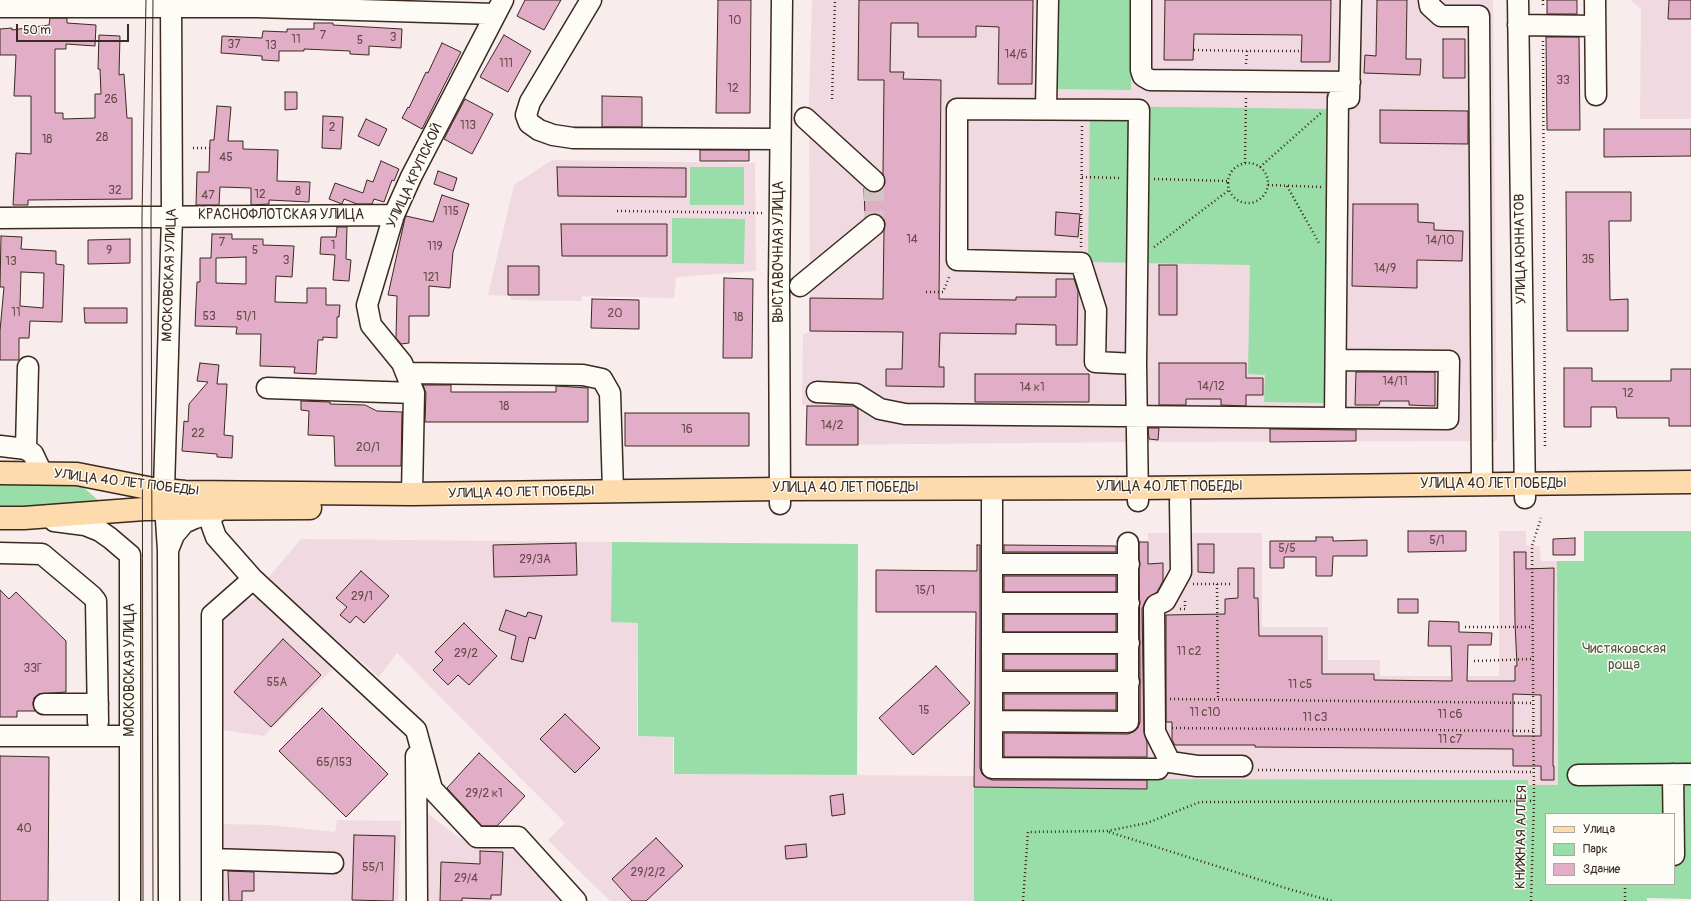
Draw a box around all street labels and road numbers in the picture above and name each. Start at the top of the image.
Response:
street label: УЛИЦА КРУПСКОЙ [383,121,447,231]
street label: ВЫСТАВОЧНАЯ УЛИЦА [771,181,787,323]
street label: УЛИЦА ЮННАТОВ [1512,194,1530,304]
street label: КРАСНОФЛОТСКАЯ УЛИЦА [198,207,364,223]
street label: МОСКОВСКАЯ УЛИЦА [159,208,181,342]
street label: УЛИЦА 40 ЛЕТ ПОБЕДЫ [53,466,199,500]
street label: УЛИЦА 40 ЛЕТ ПОБЕДЫ [1420,476,1566,492]
street label: УЛИЦА 40 ЛЕТ ПОБЕДЫ [1096,479,1242,495]
street label: УЛИЦА 40 ЛЕТ ПОБЕДЫ [772,480,918,496]
street label: УЛИЦА 40 ЛЕТ ПОБЕДЫ [448,483,594,503]
street label: МОСКОВСКАЯ УЛИЦА [122,603,138,737]
street label: КНИЖНАЯ АЛЛЕЯ [1513,785,1531,889]

